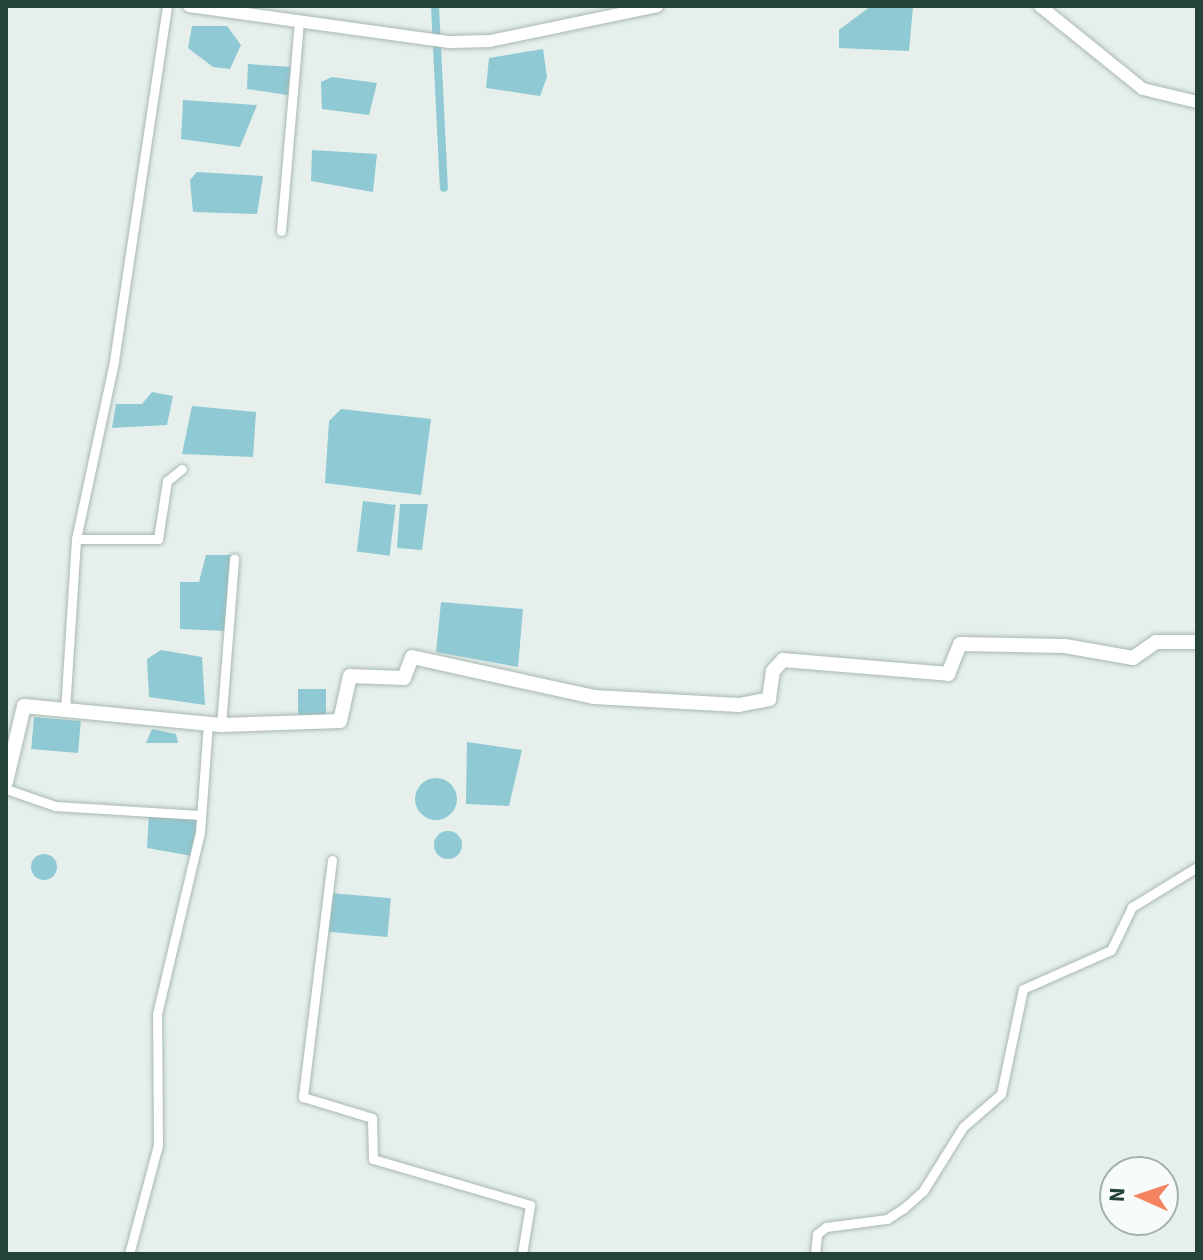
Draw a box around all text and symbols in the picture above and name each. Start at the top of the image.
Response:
north arrow [1099,1156,1179,1236]
text: N [1101,1187,1133,1203]

